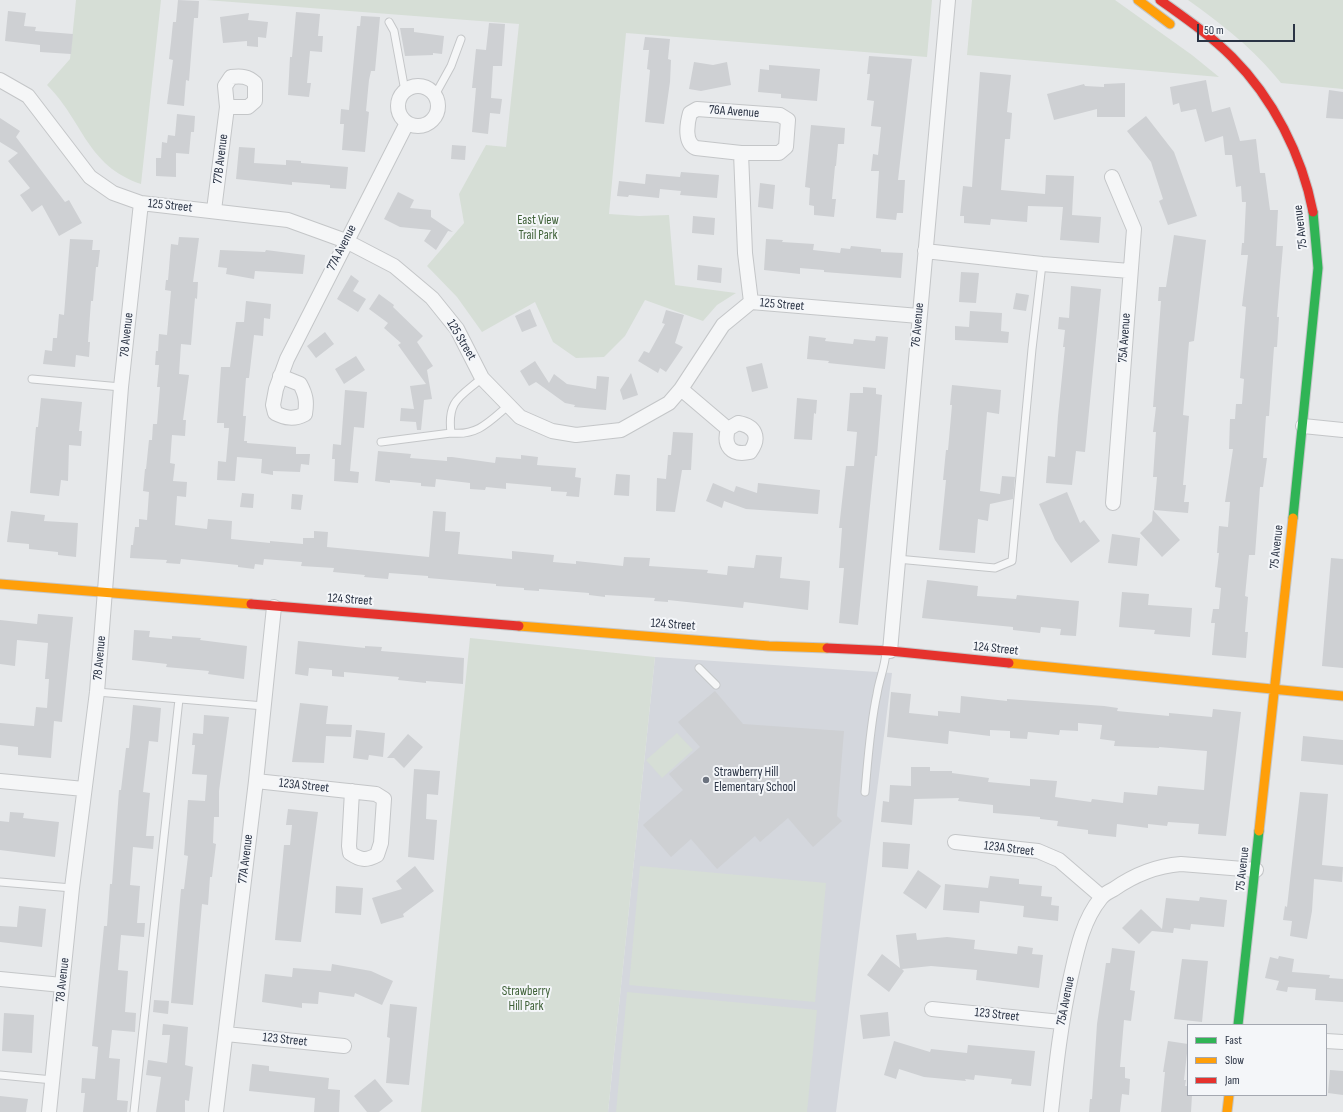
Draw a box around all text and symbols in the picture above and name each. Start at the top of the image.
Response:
scale bar [1199,16,1297,42]
text: 50 m [1204,23,1224,38]
street label: 76A Avenue [708,102,760,122]
street label: 77B Avenue [210,133,232,185]
street label: 125 Street [147,196,193,216]
street label: 75 Avenue [1291,204,1311,250]
park label: East View Trail Park [517,213,559,244]
street label: 77A Avenue [324,222,360,274]
street label: 125 Street [759,295,805,315]
street label: 76 Avenue [908,302,928,348]
street label: 78 Avenue [117,312,137,358]
street label: 75A Avenue [1115,313,1135,363]
street label: 125 Street [443,317,479,363]
street label: 75 Avenue [1267,524,1287,570]
street label: 124 Street [327,591,373,609]
street label: 124 Street [650,616,696,634]
street label: 78 Avenue [90,635,110,681]
street label: 124 Street [973,639,1019,659]
place label: Strawberry Hill Elementary School [714,765,796,796]
marker: Strawberry Hill Elementary School [701,775,711,785]
street label: 123A Street [278,776,330,796]
street label: 77A Avenue [235,833,257,885]
street label: 123A Street [983,838,1035,860]
street label: 75 Avenue [1233,846,1253,892]
street label: 78 Avenue [53,957,73,1003]
street label: 75A Avenue [1054,975,1078,1027]
park label: Strawberry Hill Park [502,984,550,1015]
street label: 123 Street [974,1005,1020,1025]
legend [1187,1024,1327,1096]
street label: 123 Street [262,1030,308,1050]
text: Fast [1225,1033,1242,1048]
text: Slow [1225,1053,1244,1068]
text: Jam [1225,1073,1240,1088]

